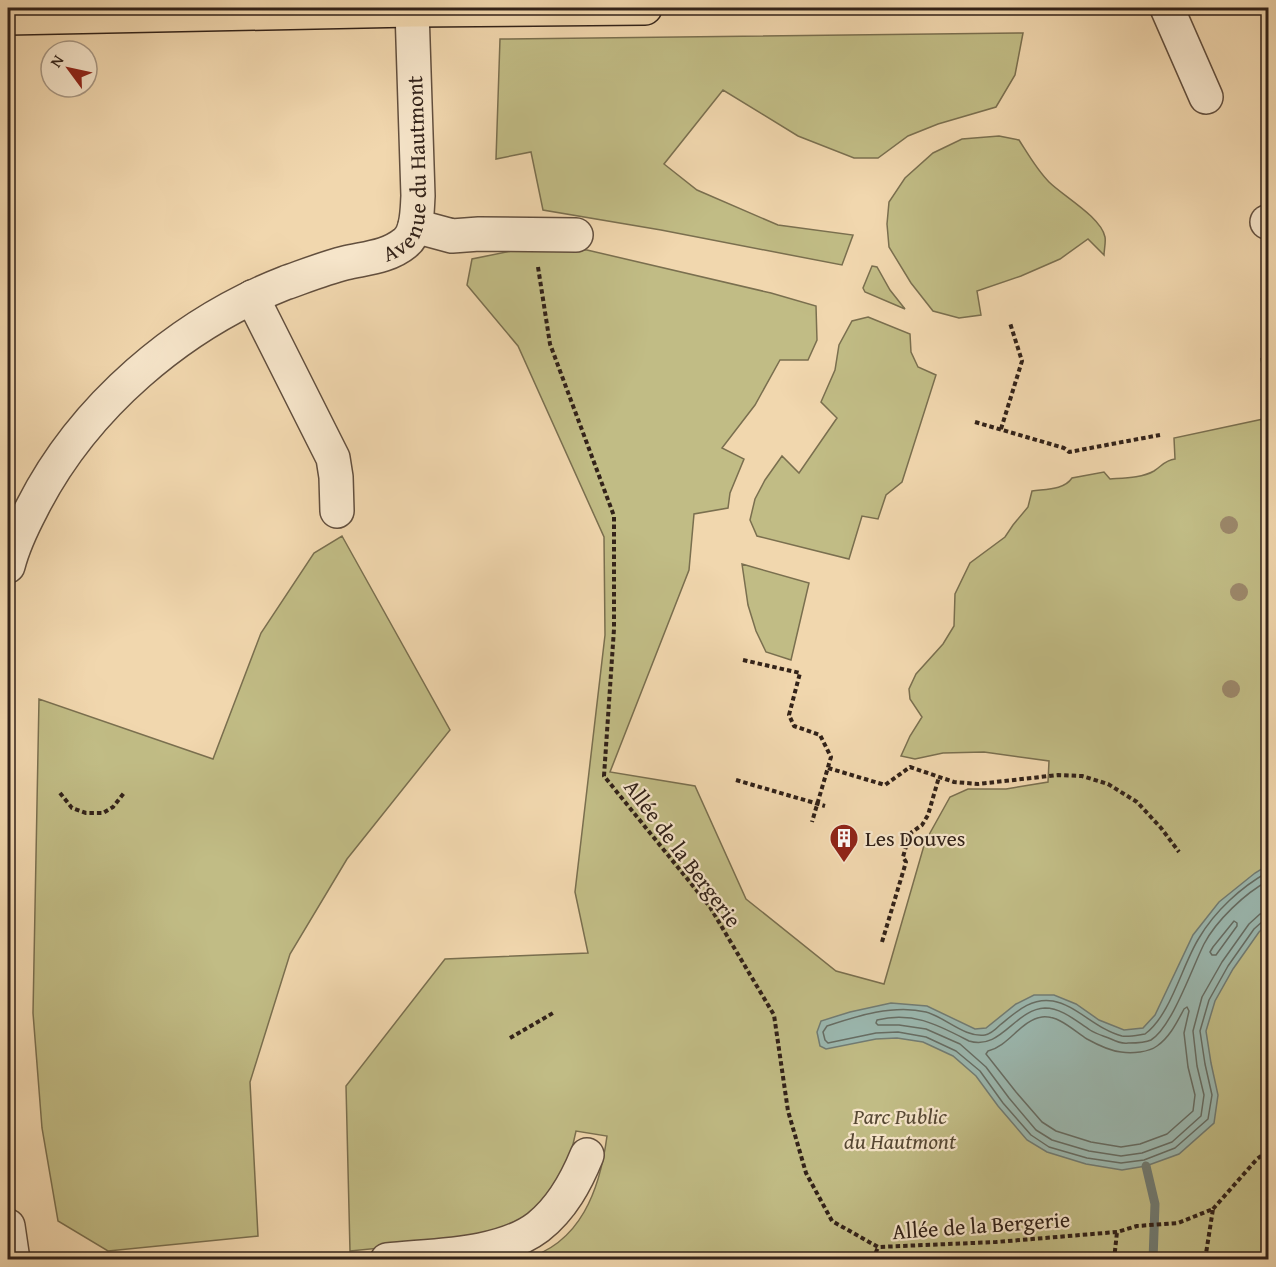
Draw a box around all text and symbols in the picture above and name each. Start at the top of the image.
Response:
north arrow [39,39,99,99]
text: N [43,50,70,72]
street label: Avenue du Hautmont [378,75,434,269]
street label: Allée de la Bergerie [617,772,749,934]
building icon: Les Douves [828,822,860,864]
place label: Les Douves [865,822,966,854]
park label: Parc Public du Hautmont [844,1100,957,1157]
street label: Allée de la Bergerie [891,1203,1071,1247]

